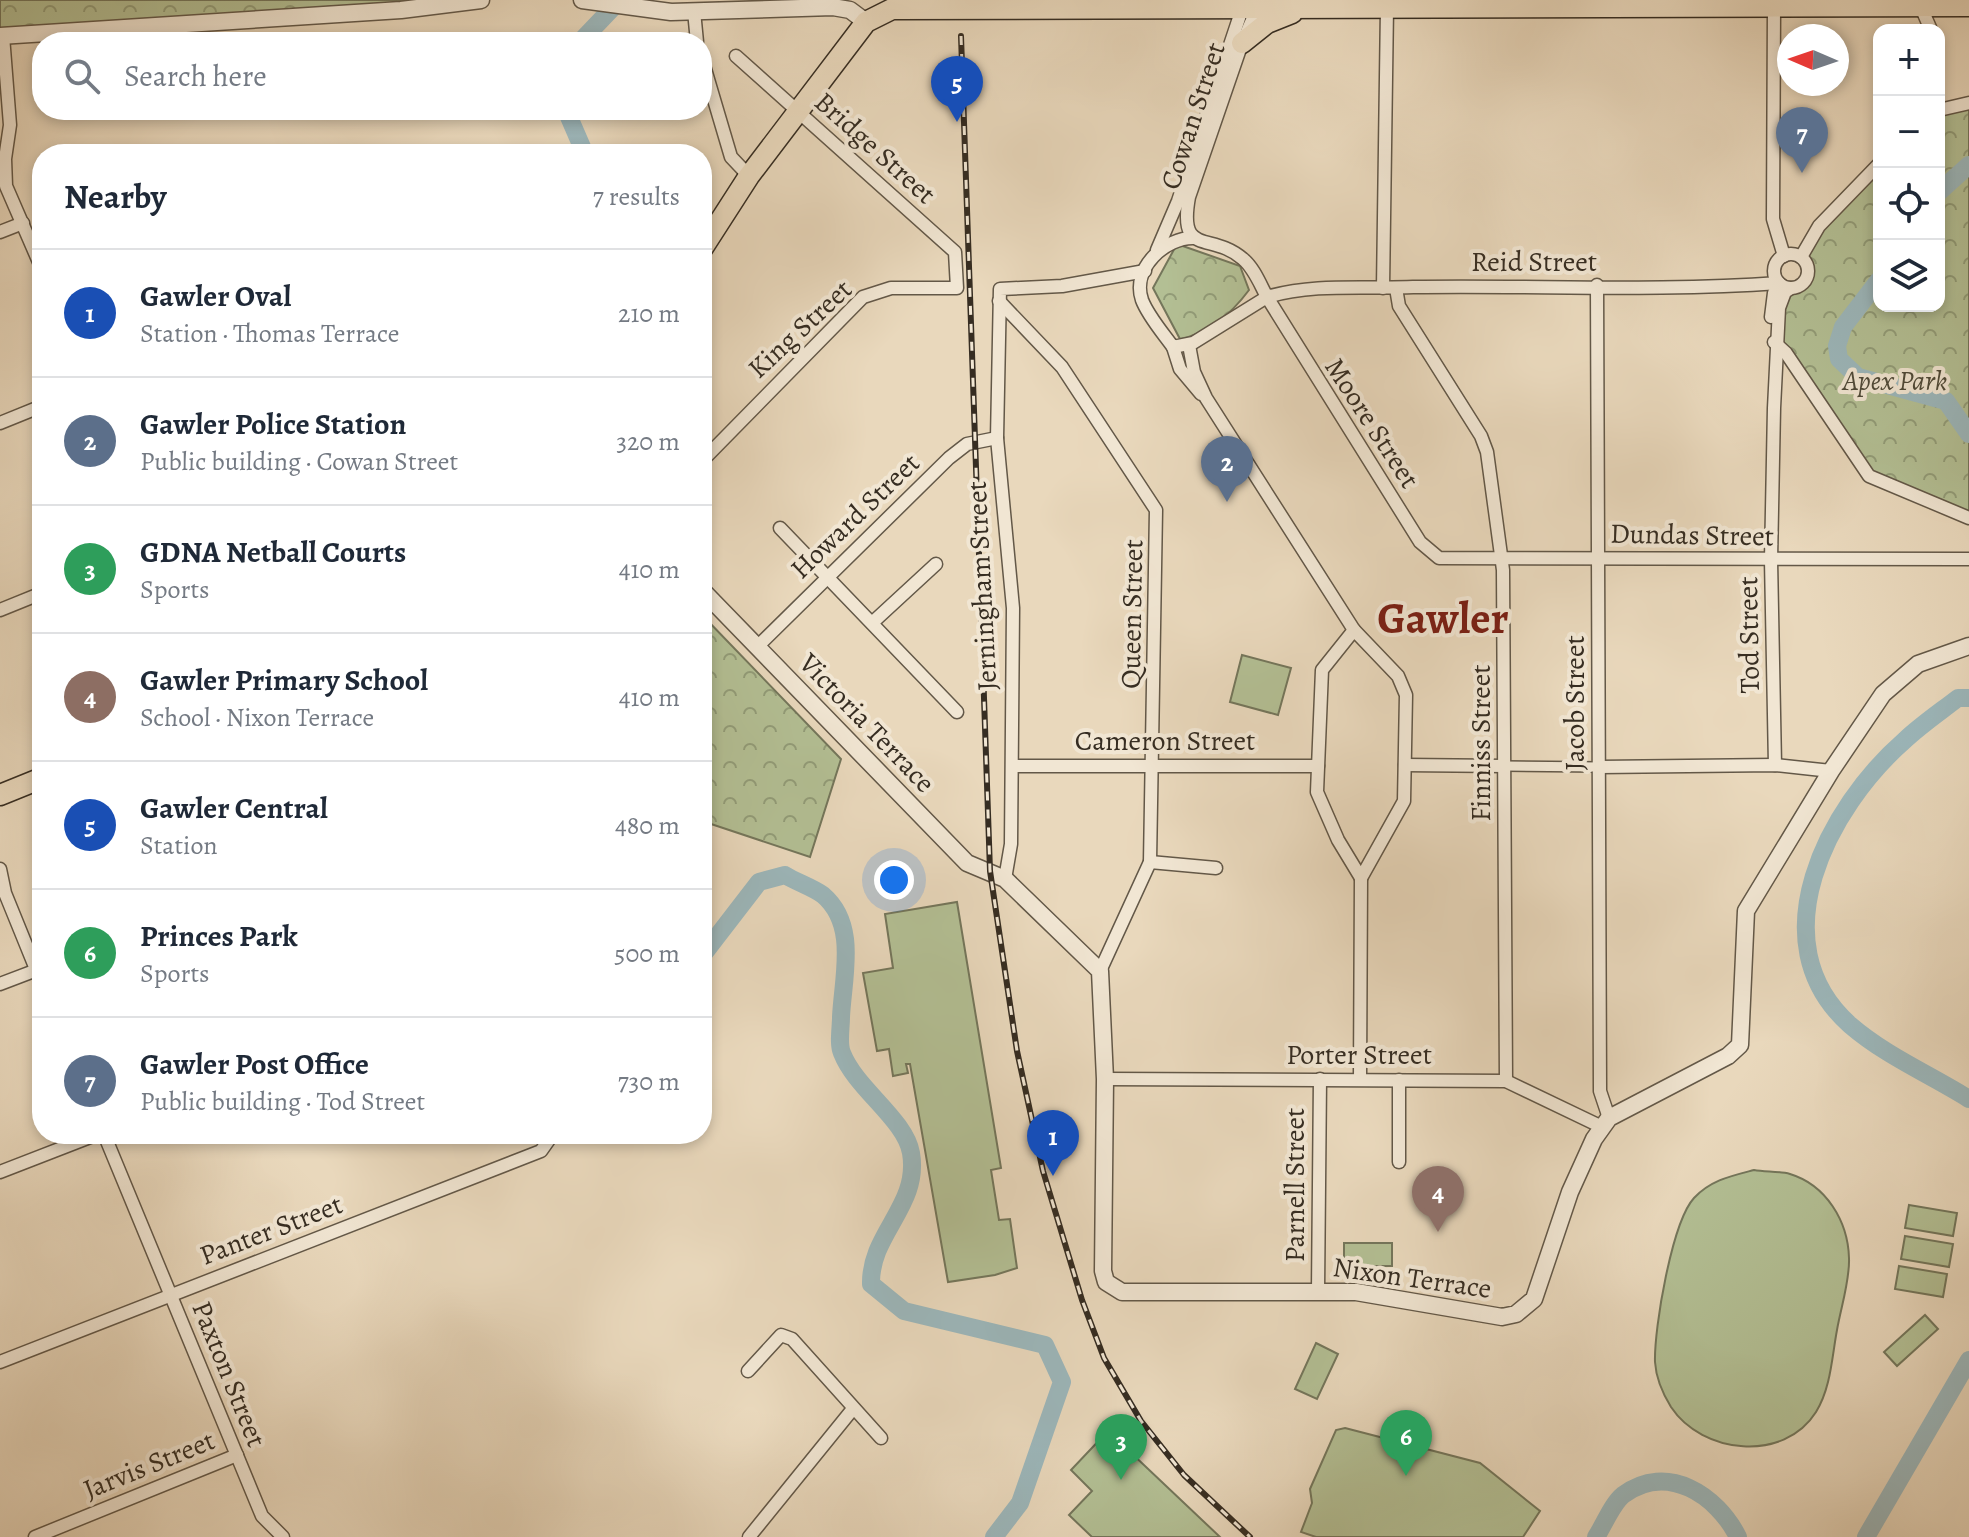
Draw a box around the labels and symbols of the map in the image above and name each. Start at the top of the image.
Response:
north arrow [1777,24,1849,96]
street label: Cowan Street [1151,38,1235,194]
pin: 5 [931,56,983,122]
street label: Bridge Street [806,83,944,213]
pin: 7 [1776,107,1828,173]
street label: Reid Street [1471,243,1597,281]
street label: King Street [740,271,860,387]
street label: Moore Street [1316,350,1428,496]
park label: Apex Park [1841,362,1947,400]
pin: 2 [1201,436,1253,502]
street label: Howard Street [782,445,928,587]
street label: Jerningham Street [958,480,1006,692]
street label: Dundas Street [1610,515,1774,555]
street label: Queen Street [1112,539,1152,689]
street label: Tod Street [1729,576,1769,694]
district label: Gawler [1377,588,1509,648]
street label: Jacob Street [1556,635,1594,771]
street label: Victoria Terrace [790,644,943,801]
street label: Finniss Street [1462,664,1500,822]
street label: Cameron Street [1075,722,1255,760]
your location [874,860,914,900]
street label: Porter Street [1286,1036,1432,1074]
street label: Parnell Street [1276,1108,1314,1262]
pin: 1 [1027,1110,1079,1176]
pin: 4 [1412,1166,1464,1232]
street label: Panter Street [194,1185,348,1275]
street label: Nixon Terrace [1330,1248,1494,1308]
street label: Paxton Street [183,1295,275,1453]
pin: 6 [1380,1410,1432,1476]
pin: 3 [1095,1414,1147,1480]
street label: Jarvis Street [78,1421,220,1509]

